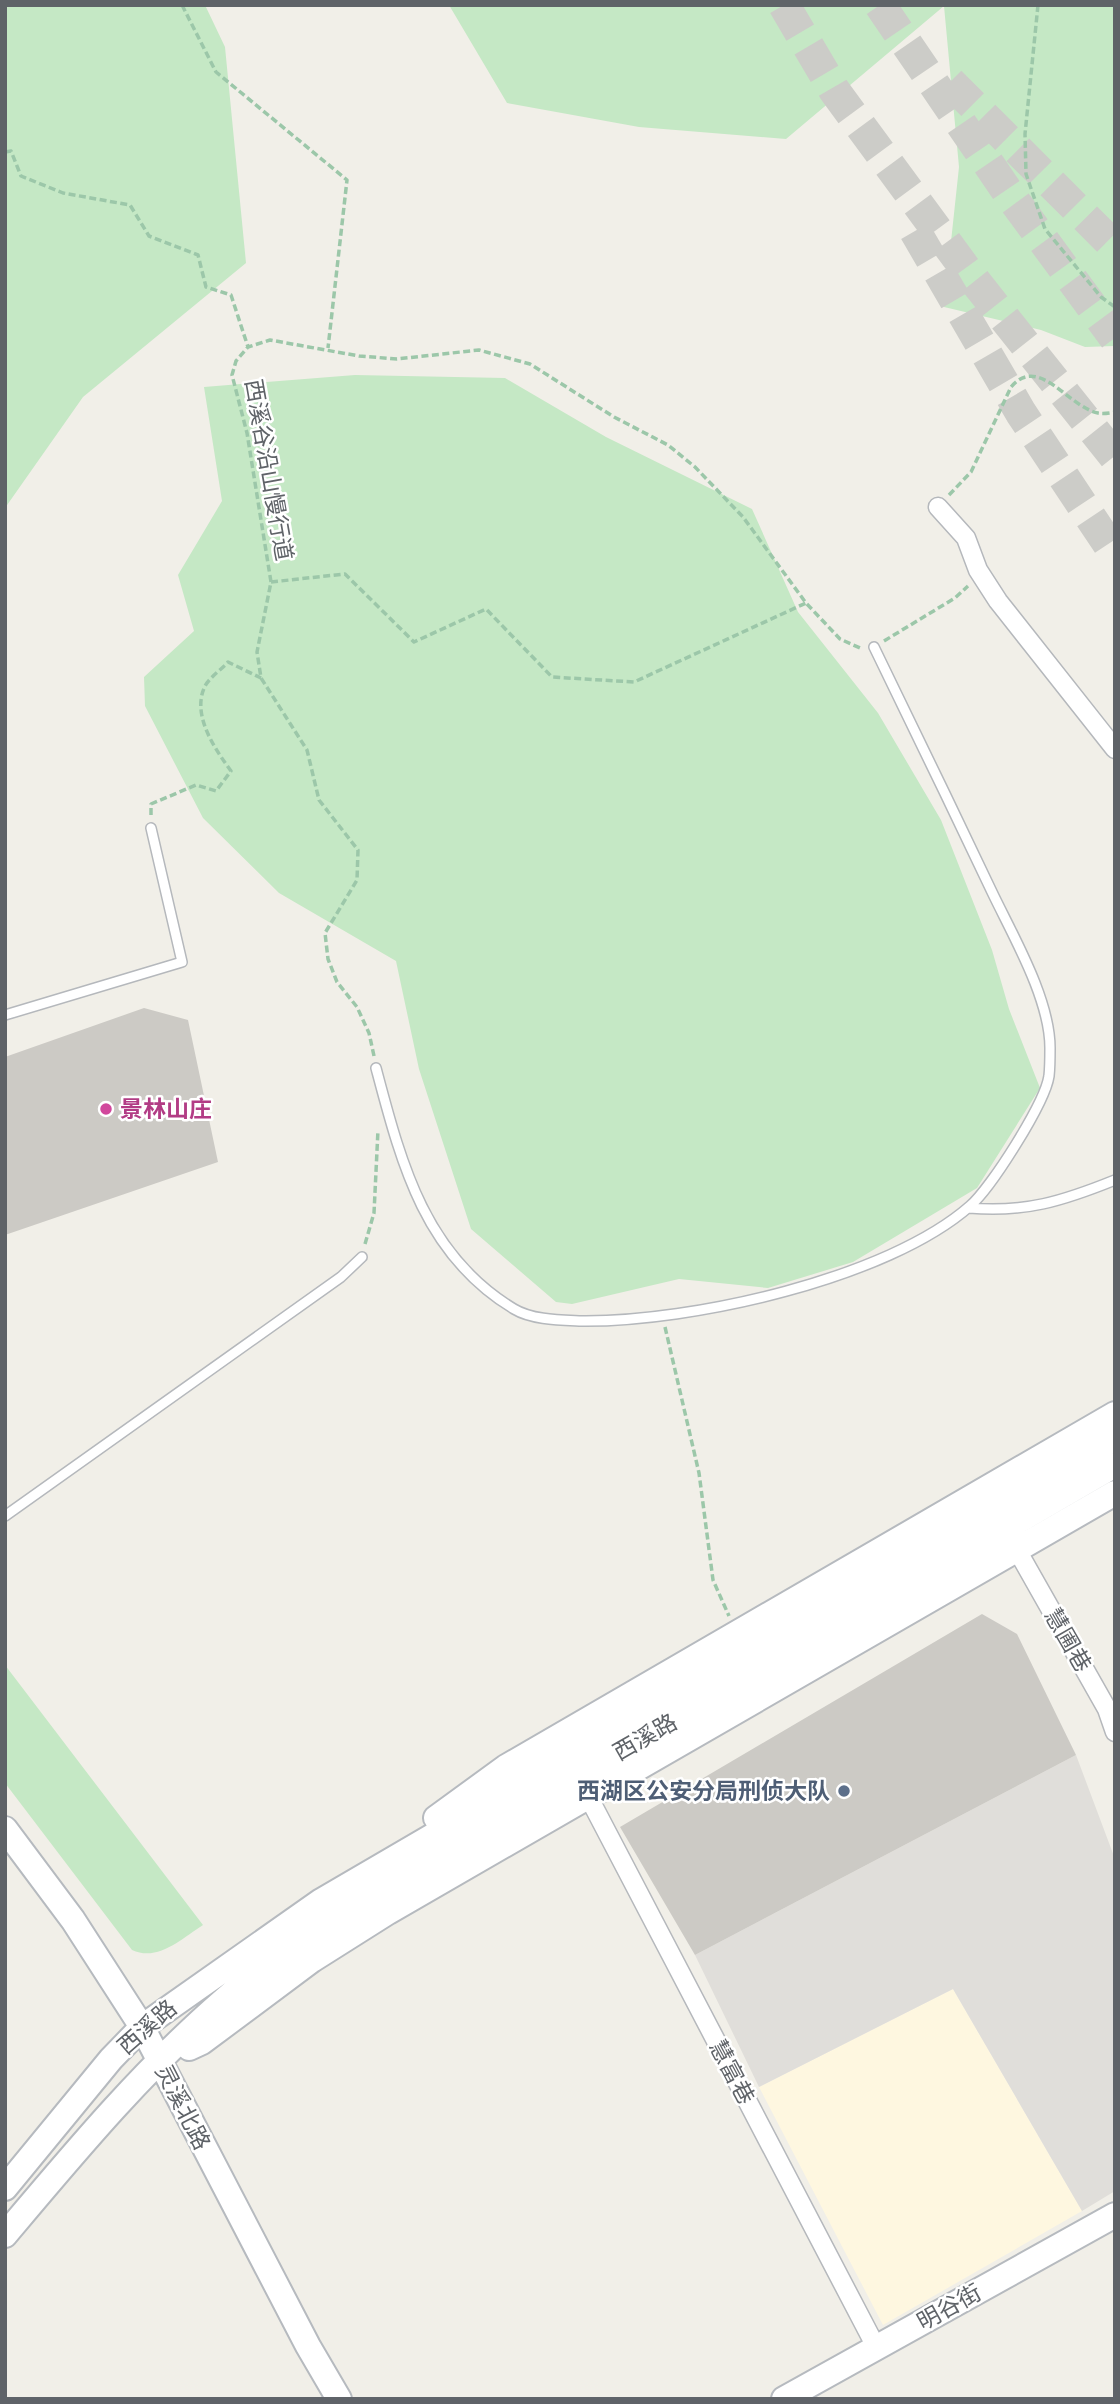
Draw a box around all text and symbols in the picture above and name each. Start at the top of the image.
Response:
street label: 西溪谷沿山慢行道 [238,376,302,563]
place label: 景林山庄 [120,1092,212,1124]
marker: 景林山庄 [98,1101,114,1117]
street label: 慧圃巷 [1038,1602,1100,1677]
street label: 西溪路 [607,1705,682,1767]
place label: 西湖区公安分局刑侦大队 [577,1774,830,1806]
marker: 西湖区公安分局刑侦大队 [836,1783,852,1799]
street label: 西溪路 [110,1992,183,2061]
street label: 慧富巷 [703,2034,763,2110]
street label: 灵溪北路 [149,2058,219,2155]
street label: 明谷街 [911,2275,986,2337]

